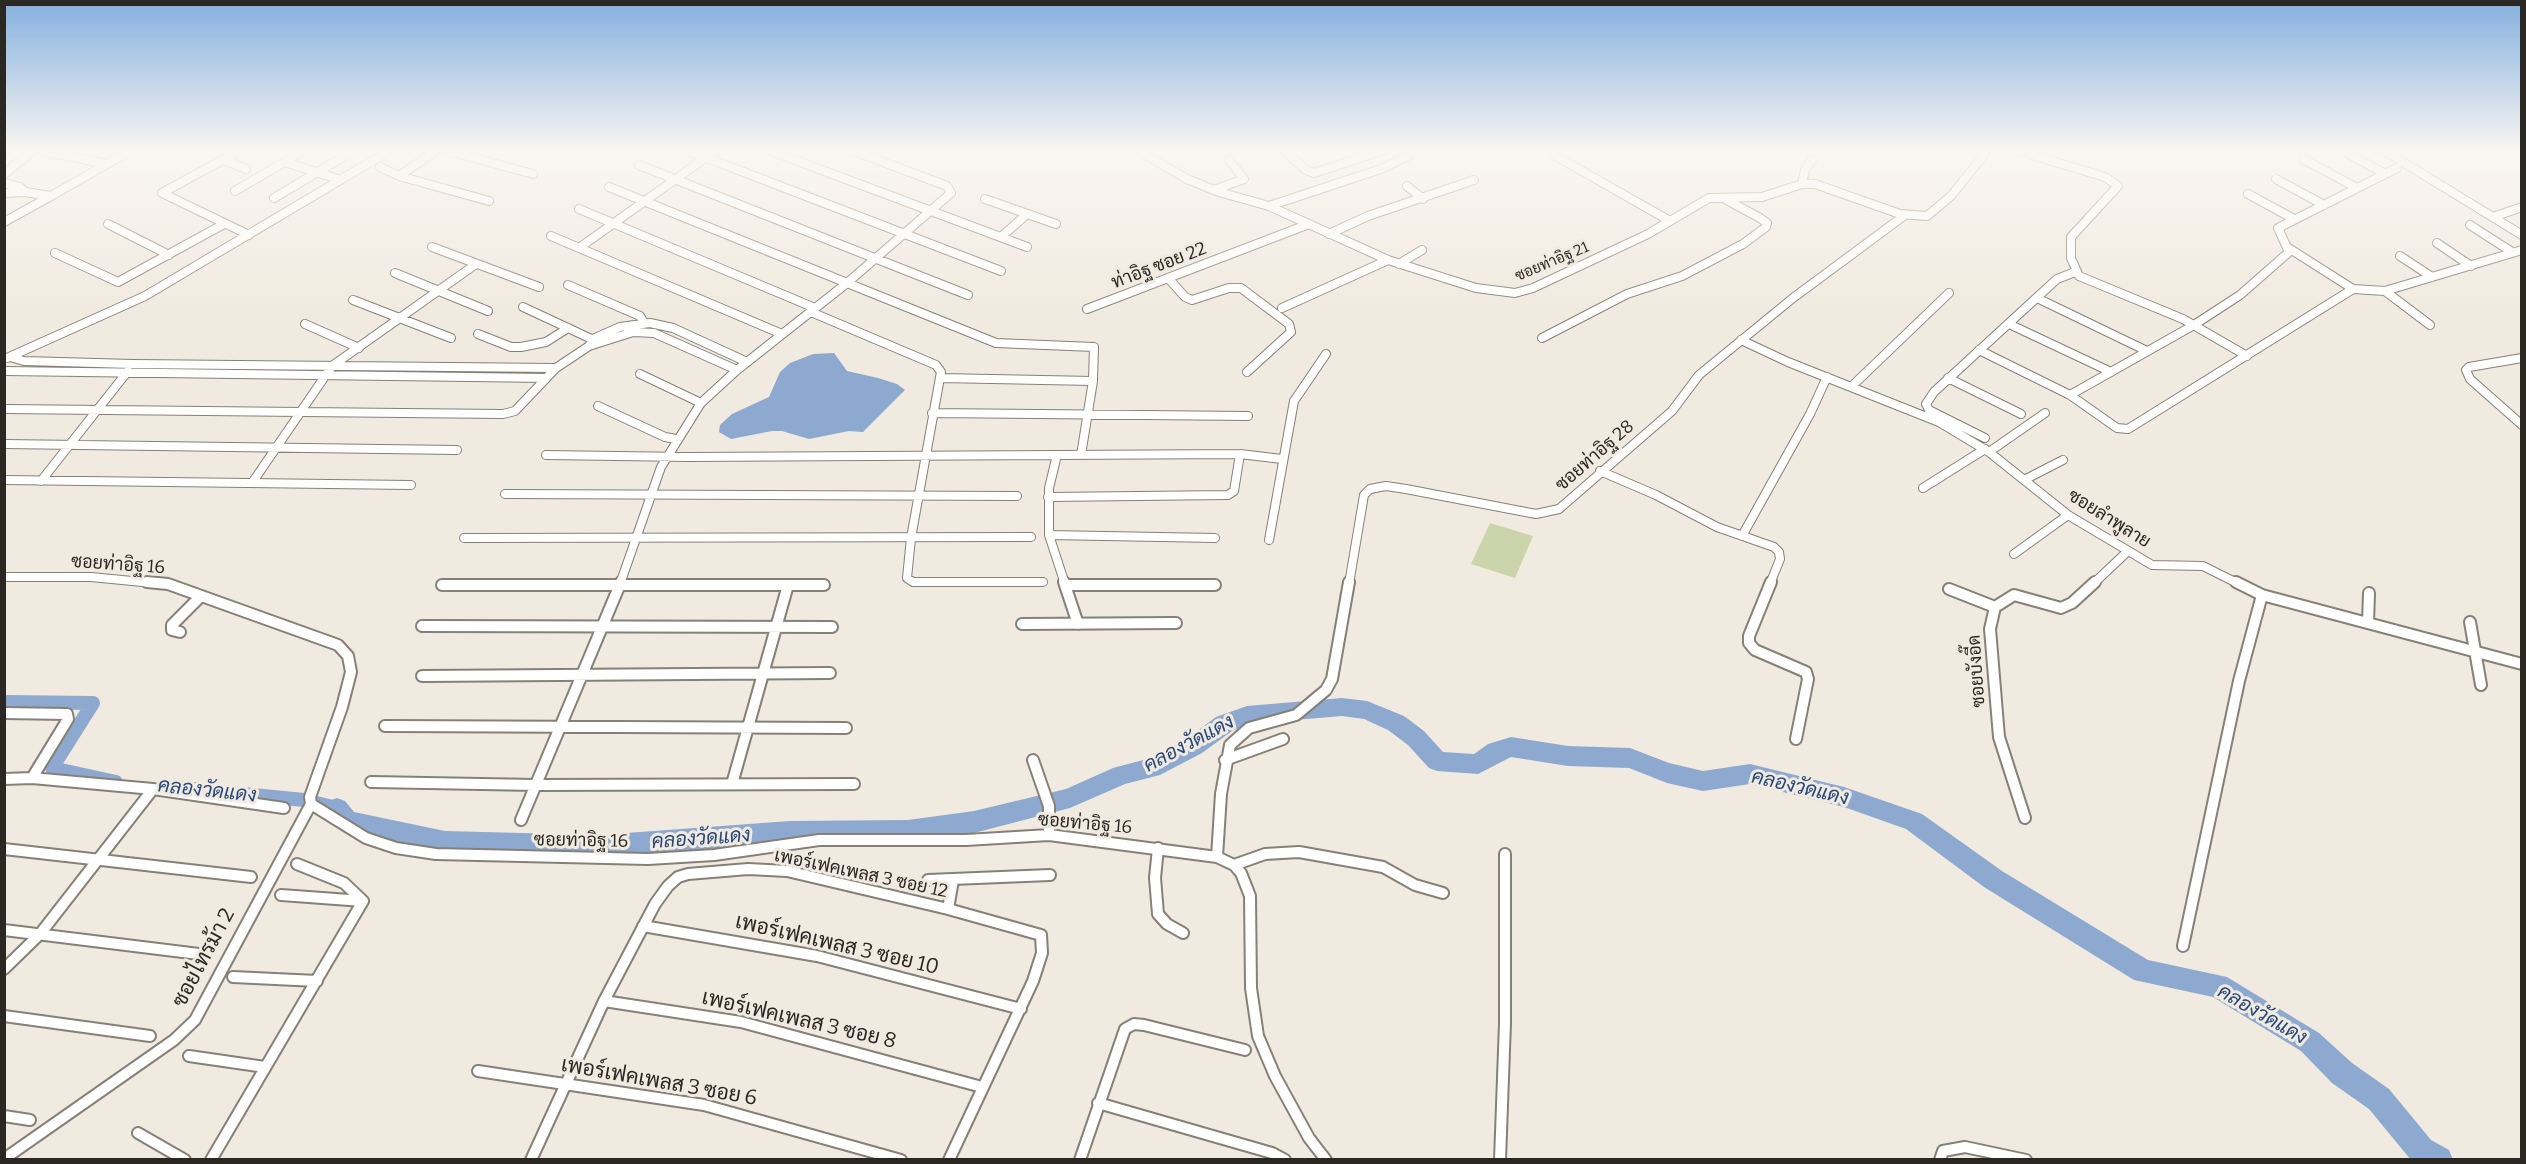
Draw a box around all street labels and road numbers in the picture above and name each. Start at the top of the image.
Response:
street label: ท่าอิฐ ซอย 22 [1109,238,1209,294]
street label: ซอยท่าอิฐ 21 [1513,238,1591,286]
street label: ซอยท่าอิฐ 28 [1551,416,1639,496]
street label: ซอยลำพูลาย [2064,485,2154,553]
street label: ซอยท่าอิฐ 16 [70,551,166,579]
street label: ซอยบังอี๊ด [1964,634,1990,708]
street label: ซอยท่าอิฐ 16 [1037,809,1133,839]
street label: ซอยท่าอิฐ 16 [534,829,628,853]
street label: เพอร์เฟคเพลส 3 ซอย 12 [772,845,950,903]
street label: ซอยไทรม้า 2 [167,904,241,1012]
street label: เพอร์เฟคเพลส 3 ซอย 10 [733,909,941,981]
street label: เพอร์เฟคเพลส 3 ซอย 8 [699,985,899,1055]
street label: เพอร์เฟคเพลส 3 ซอย 6 [559,1052,759,1112]

